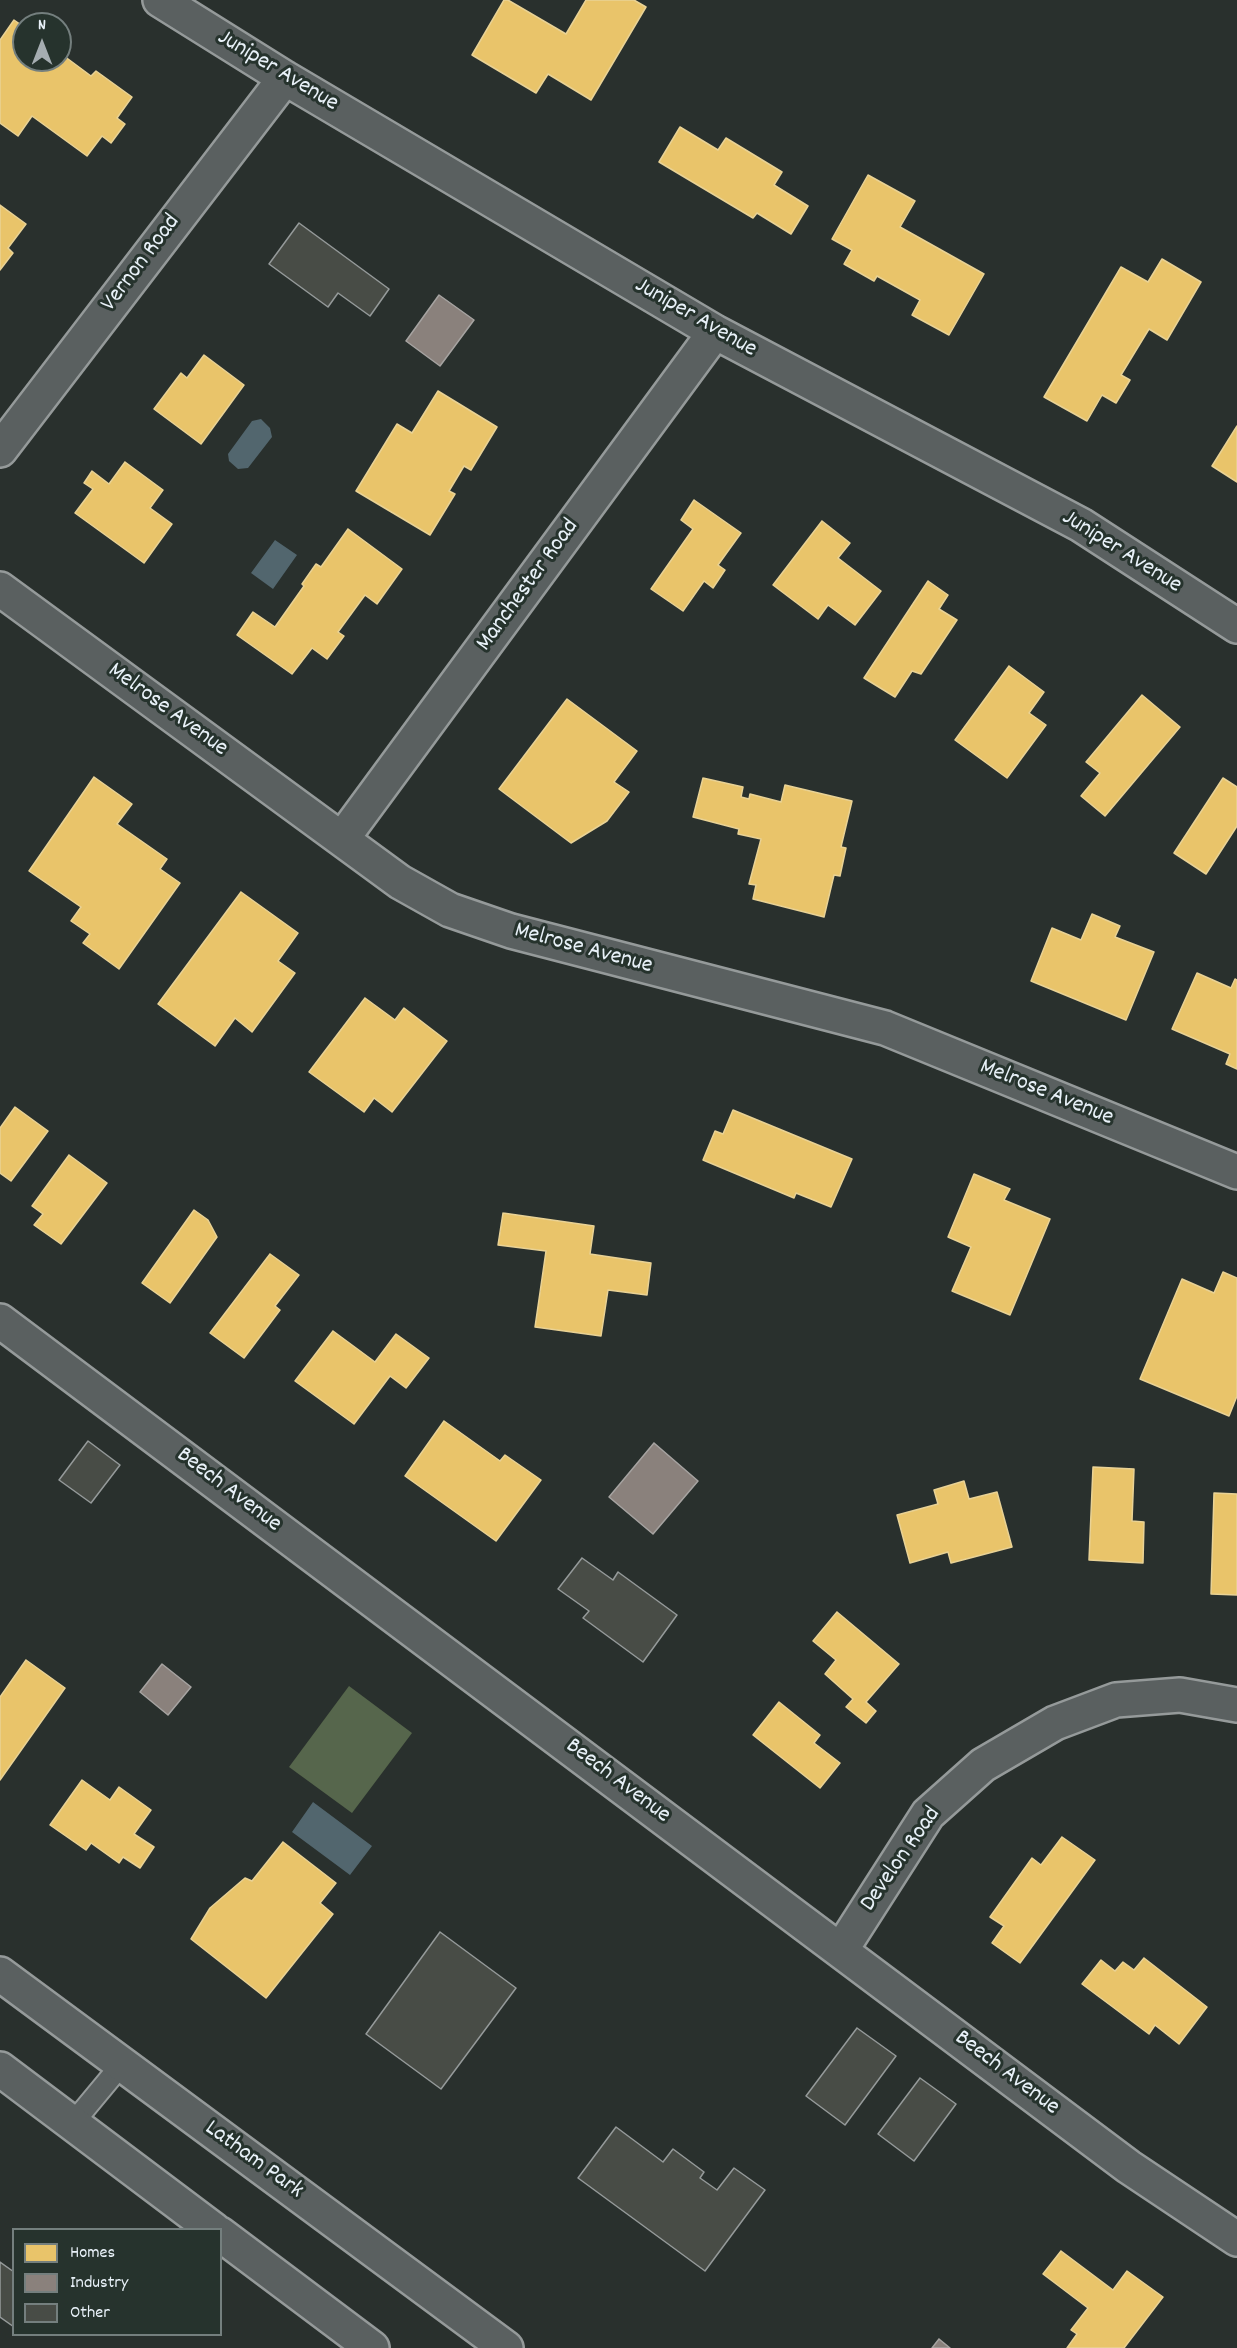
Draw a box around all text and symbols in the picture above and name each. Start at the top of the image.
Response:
north arrow [12,12,72,72]
text: N [38,14,46,37]
street label: Juniper Avenue [211,25,343,119]
street label: Vernon Road [96,210,188,318]
street label: Juniper Avenue [629,272,761,366]
street label: Juniper Avenue [1056,505,1186,601]
street label: Manchester Road [471,514,587,658]
street label: Melrose Avenue [101,658,233,764]
street label: Melrose Avenue [511,918,655,982]
street label: Melrose Avenue [975,1054,1117,1134]
street label: Beech Avenue [170,1442,286,1540]
street label: Beech Avenue [559,1733,675,1831]
street label: Develon Road [855,1802,949,1918]
street label: Beech Avenue [948,2025,1064,2123]
street label: Latham Park [198,2116,308,2206]
legend [12,2228,222,2336]
text: Homes [70,2241,115,2266]
text: Industry [70,2271,128,2296]
text: Other [70,2301,110,2326]

